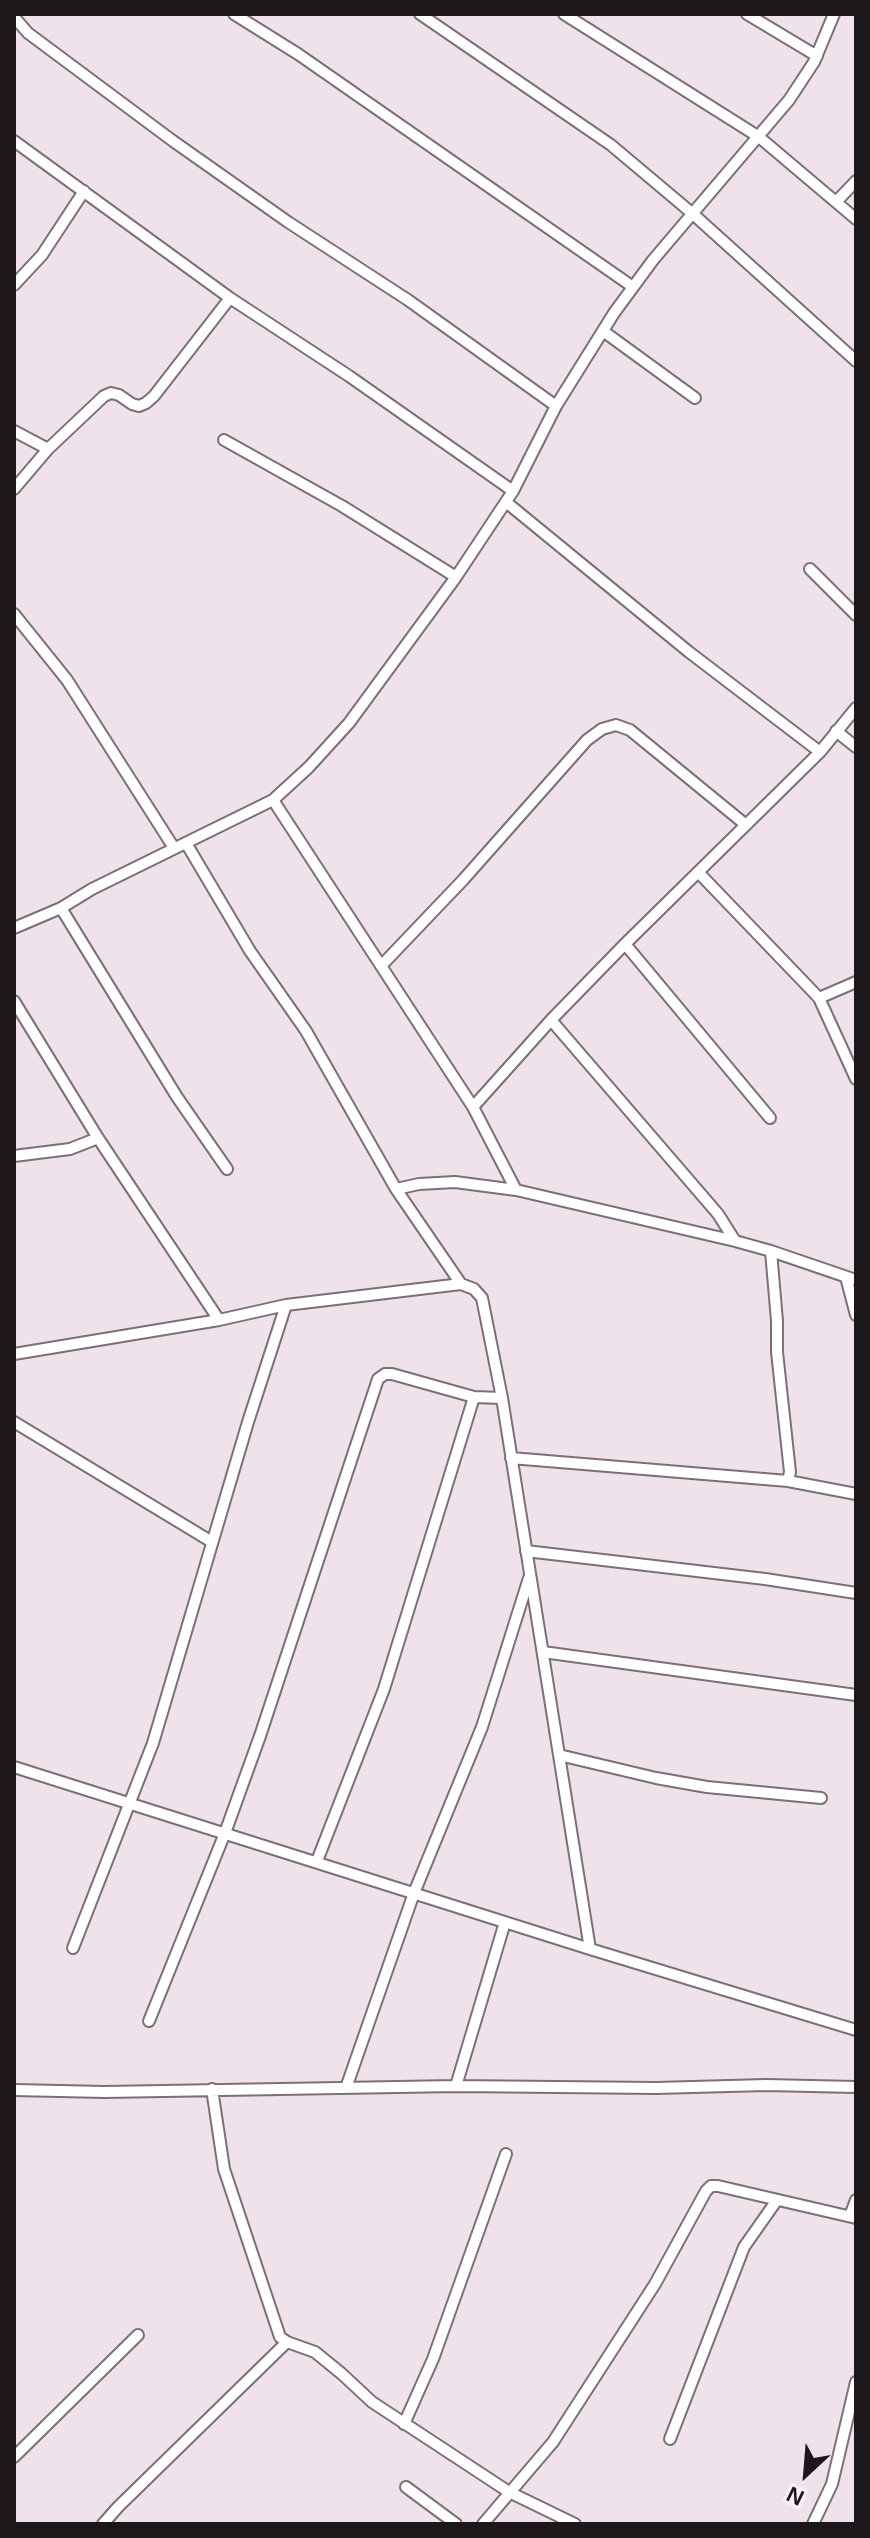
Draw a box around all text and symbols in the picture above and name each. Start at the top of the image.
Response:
north arrow [766,2434,846,2514]
text: N [783,2481,808,2511]

